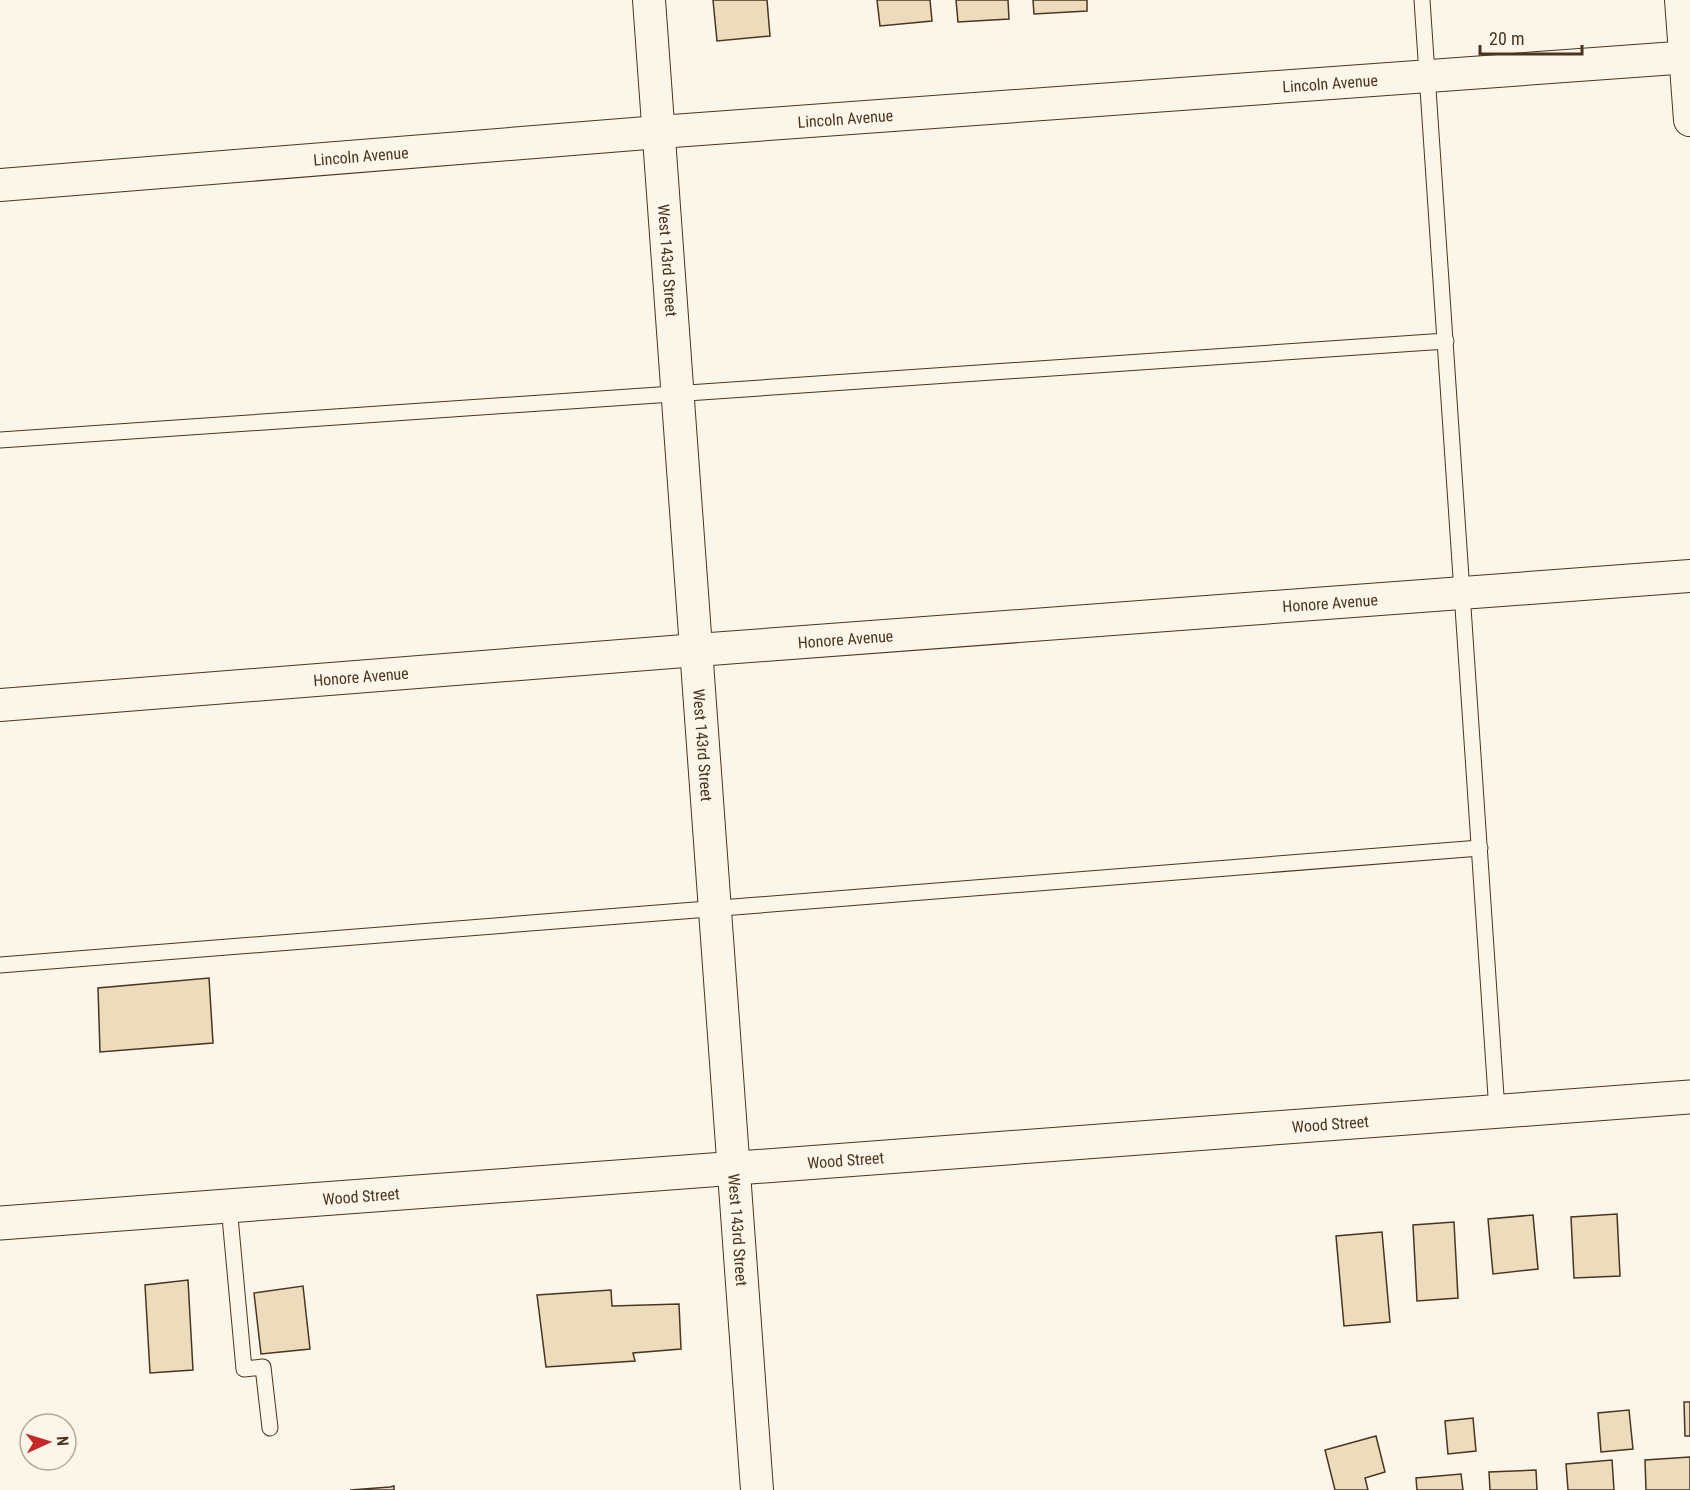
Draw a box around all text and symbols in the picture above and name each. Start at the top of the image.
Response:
scale bar [1480,18,1582,56]
text: 20 m [1489,28,1524,49]
street label: Lincoln Avenue [1282,71,1379,97]
street label: Lincoln Avenue [797,106,894,132]
street label: Lincoln Avenue [312,143,409,170]
street label: West 143rd Street [654,203,681,318]
street label: Honore Avenue [1282,590,1379,616]
street label: Honore Avenue [797,626,894,652]
street label: Honore Avenue [312,664,409,690]
street label: West 143rd Street [689,688,716,802]
street label: Wood Street [1291,1112,1370,1137]
street label: Wood Street [807,1148,885,1173]
street label: West 143rd Street [724,1173,751,1287]
street label: Wood Street [322,1184,400,1209]
north arrow [18,1412,78,1472]
text: N [53,1435,72,1447]

